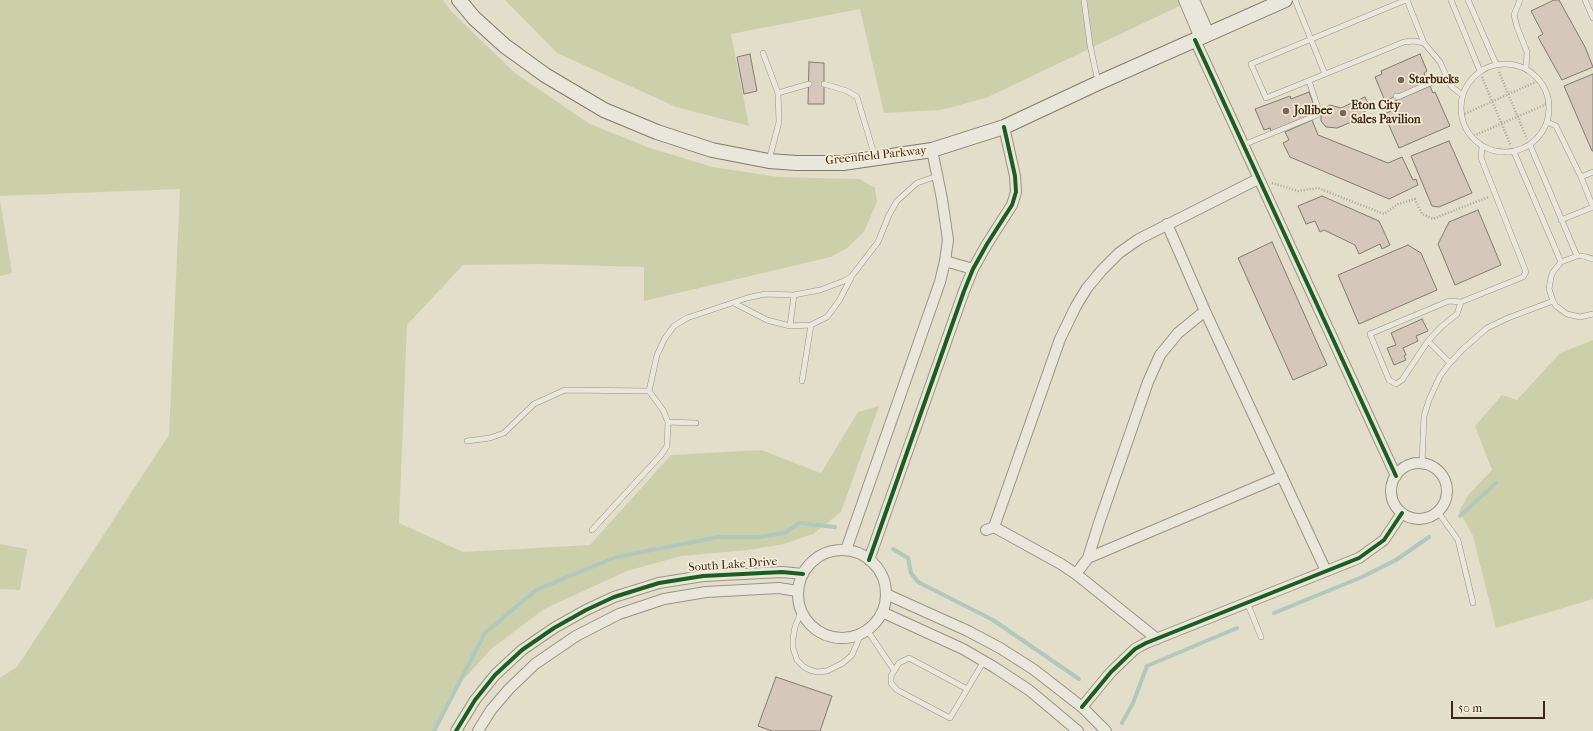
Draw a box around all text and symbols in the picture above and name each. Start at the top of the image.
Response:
place label: Starbucks [1409,73,1459,87]
marker: Starbucks [1396,75,1406,85]
place label: Eton City Sales Pavilion [1351,99,1421,127]
place label: Jollibee [1294,104,1333,118]
marker: Jollibee [1281,106,1291,116]
marker: Eton City Sales Pavilion [1338,108,1348,118]
street label: Greenfield Parkway [825,144,927,168]
street label: South Lake Drive [688,555,778,575]
scale bar [1453,693,1547,719]
text: 50 m [1458,701,1482,715]

